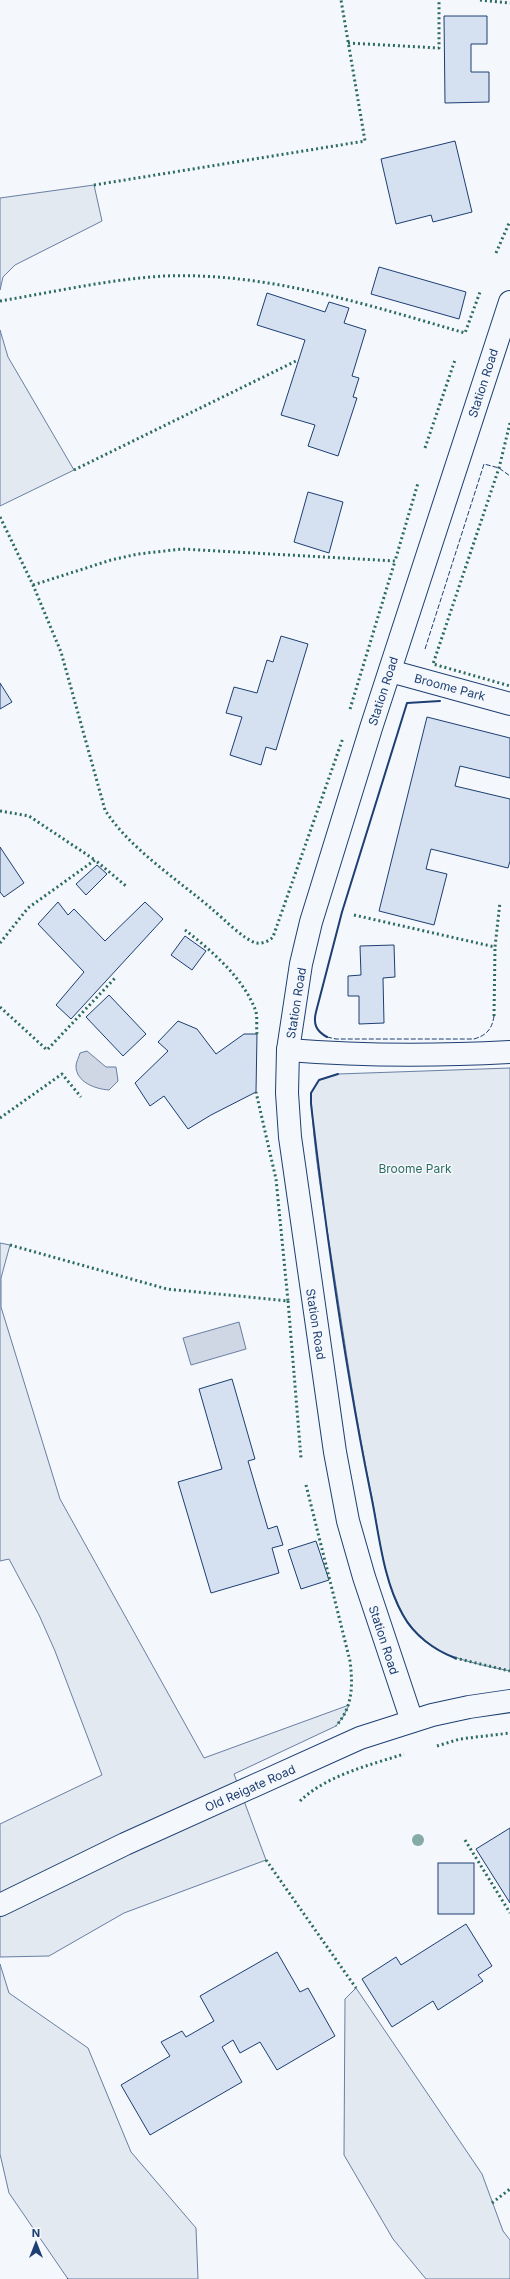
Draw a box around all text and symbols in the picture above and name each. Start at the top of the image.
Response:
street label: Station Road [465,347,501,419]
street label: Station Road [365,655,401,727]
street label: Broome Park [413,670,488,704]
street label: Station Road [283,966,309,1040]
park label: Broome Park [378,1161,452,1176]
street label: Station Road [303,1287,329,1361]
street label: Station Road [366,1604,402,1676]
street label: Old Reigate Road [202,1761,298,1815]
north arrow [16,2223,56,2263]
text: N [32,2226,40,2240]

